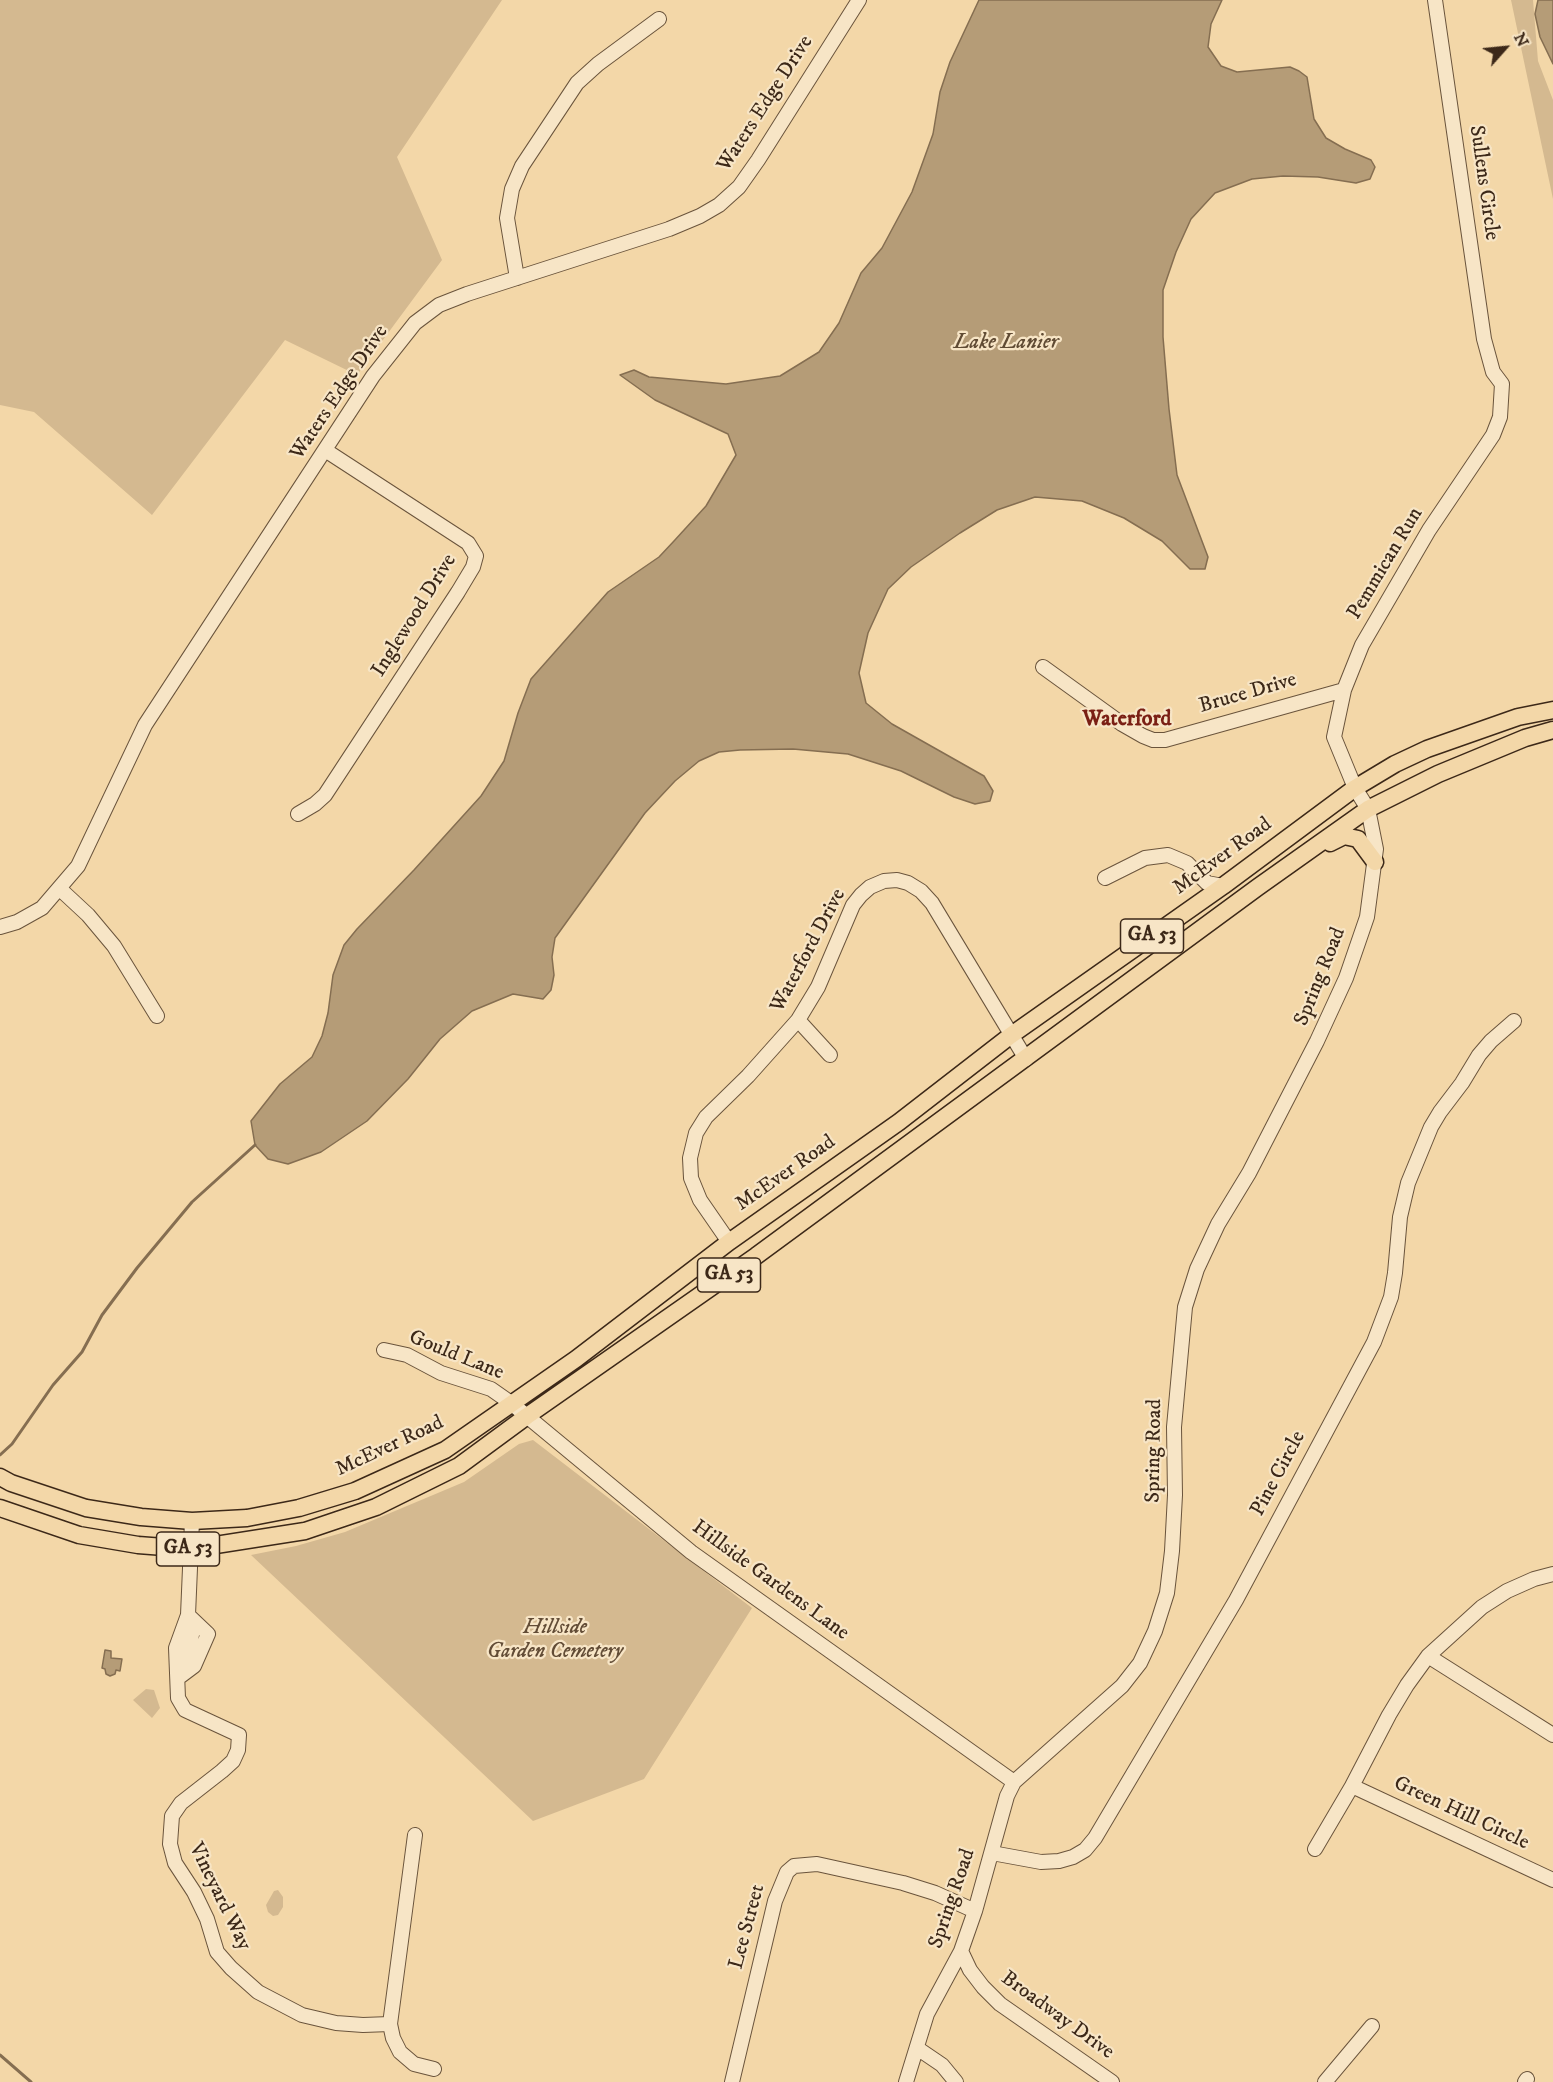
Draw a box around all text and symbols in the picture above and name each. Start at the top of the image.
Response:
north arrow [1475,18,1535,78]
text: N [1509,29,1533,50]
street label: Waters Edge Drive [713,31,819,177]
street label: Sullens Circle [1462,124,1504,242]
street label: Waters Edge Drive [286,321,394,465]
water label: Lake Lanier [954,330,1058,356]
street label: Pemmican Run [1343,503,1429,625]
street label: Inglewood Drive [367,550,463,682]
street label: Bruce Drive [1196,668,1300,720]
district label: Waterford [1082,707,1172,733]
street label: McEver Road [1169,813,1277,901]
street label: Waterford Drive [766,885,852,1017]
road number: GA 53 [1120,919,1184,953]
street label: Spring Road [1290,924,1352,1030]
street label: McEver Road [731,1130,841,1218]
road number: GA 53 [698,1258,760,1292]
street label: Gould Lane [405,1326,507,1386]
street label: Spring Road [1141,1399,1169,1503]
street label: McEver Road [332,1411,448,1483]
street label: Pine Circle [1246,1427,1312,1521]
street label: Hillside Gardens Lane [686,1515,854,1647]
road number: GA 53 [156,1532,219,1566]
park label: Hillside Garden Cemetery [487,1616,623,1666]
street label: Green Hill Circle [1389,1772,1533,1856]
street label: Vineyard Way [182,1839,256,1955]
street label: Spring Road [924,1846,982,1952]
street label: Lee Street [725,1882,771,1972]
street label: Broadway Drive [995,1966,1119,2066]

